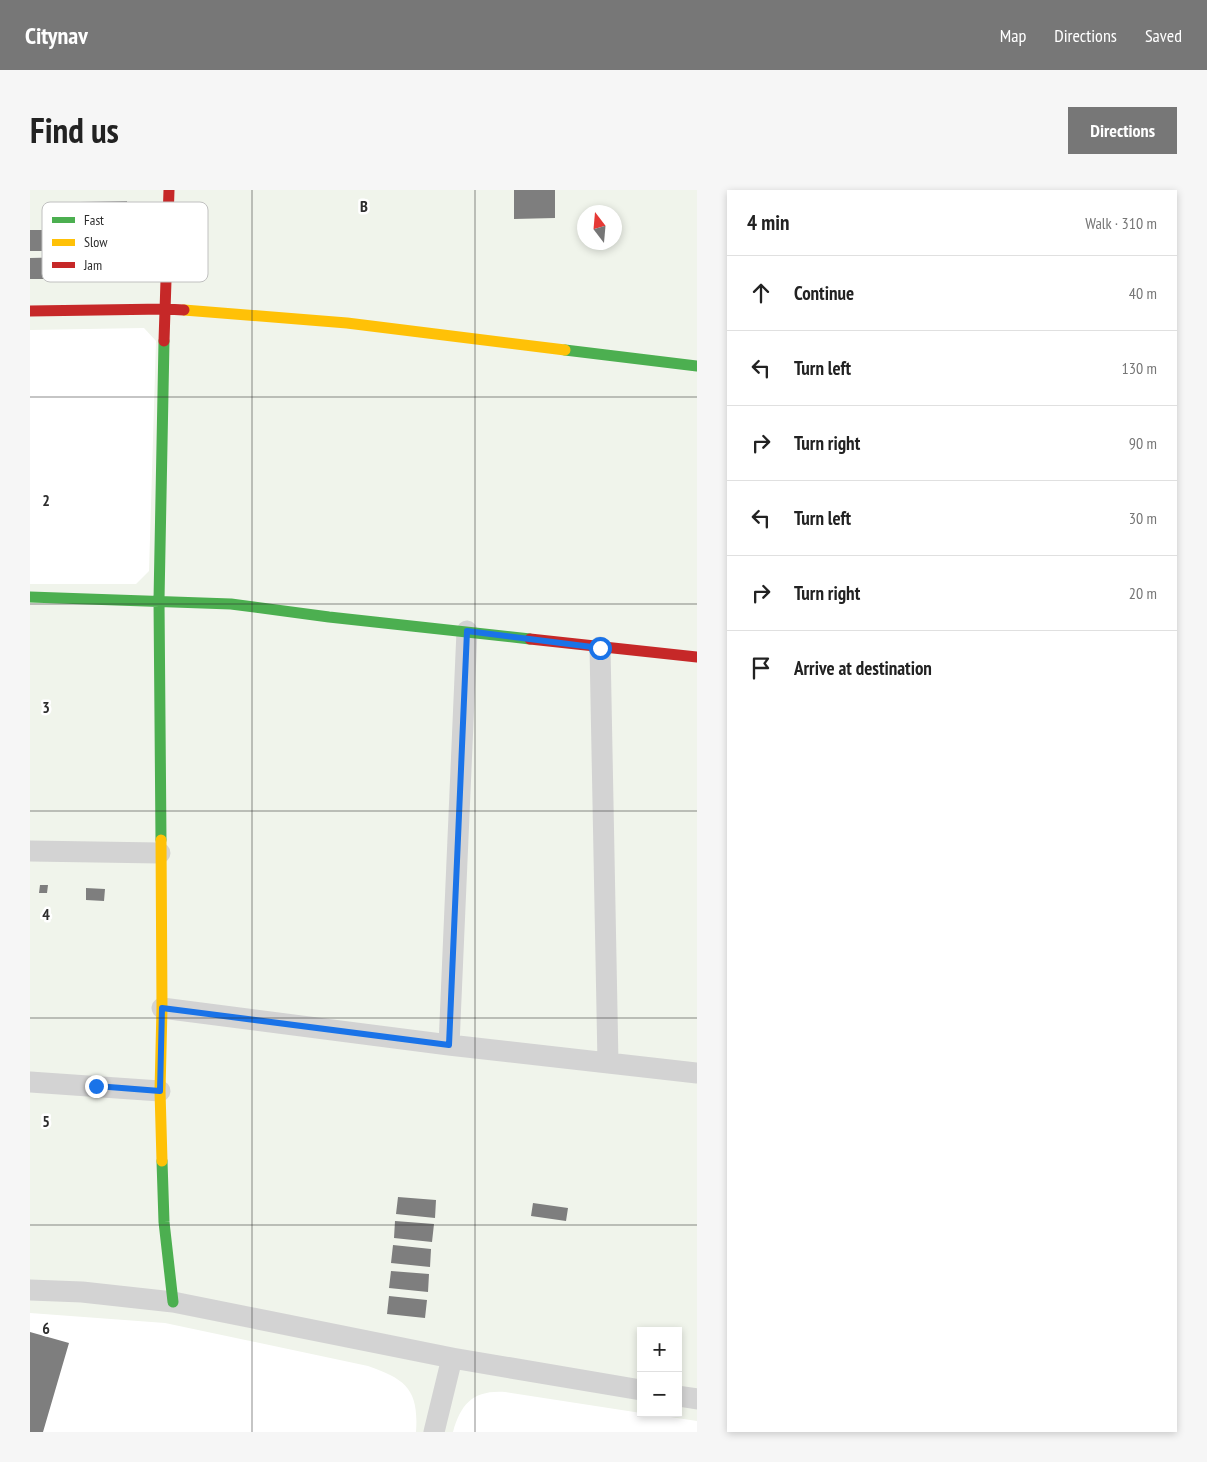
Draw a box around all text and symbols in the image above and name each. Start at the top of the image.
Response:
text: Citynav [25,20,88,51]
text: Map [1000,24,1026,47]
text: Directions [1054,24,1117,47]
text: Saved [1145,24,1182,47]
text: Find us [30,107,119,153]
button: Directions [1068,107,1177,154]
text: B [360,196,368,216]
legend [42,202,208,282]
north arrow [577,205,622,250]
text: 4 min [747,209,789,236]
text: Fast [84,211,104,229]
text: Walk · 310 m [1085,213,1157,233]
text: Slow [84,233,108,251]
text: Jam [83,256,102,274]
icon: ahead [747,279,775,307]
text: Continue [794,281,854,305]
text: 40 m [1129,283,1157,303]
icon: left [747,354,775,382]
text: Turn left [794,356,851,380]
text: 130 m [1122,358,1157,378]
icon: right [747,429,775,457]
text: Turn right [794,431,860,455]
text: 90 m [1129,433,1157,453]
text: 2 [42,490,50,510]
icon: left [747,504,775,532]
text: Turn left [794,506,851,530]
text: 30 m [1129,508,1157,528]
icon: right [747,579,775,607]
text: Turn right [794,581,860,605]
text: 20 m [1129,583,1157,603]
route start [589,637,612,660]
icon: arrive [747,654,775,682]
text: Arrive at destination [794,656,932,680]
text: 3 [42,697,50,717]
text: 4 [42,904,50,924]
route end [85,1075,108,1098]
text: 5 [42,1111,50,1131]
text: 6 [42,1318,50,1338]
map controls [637,1327,682,1417]
button: + [637,1327,682,1372]
button: − [637,1372,682,1417]

